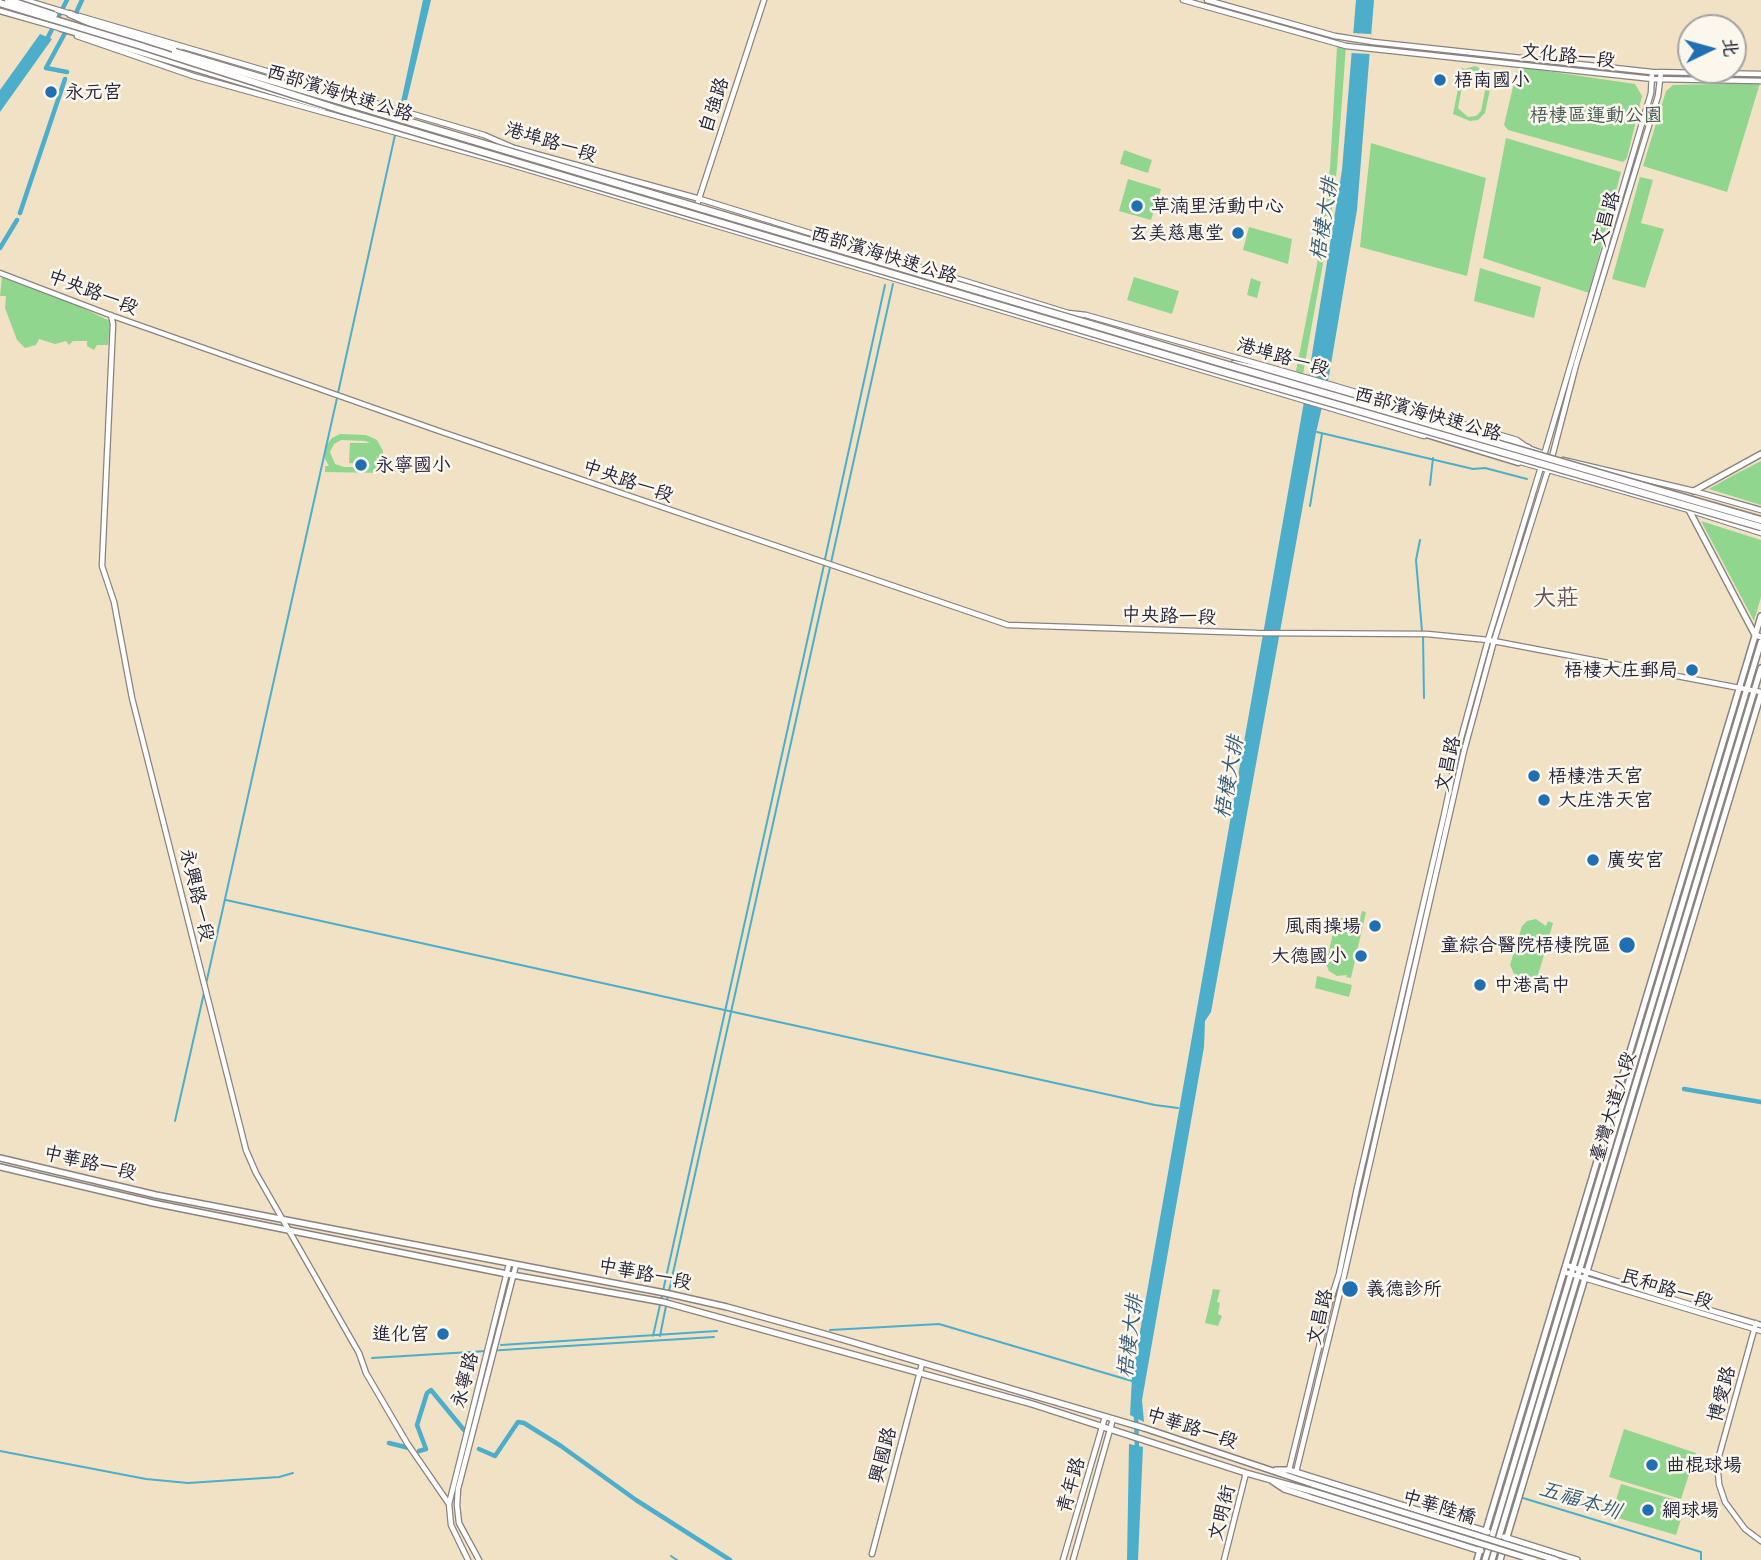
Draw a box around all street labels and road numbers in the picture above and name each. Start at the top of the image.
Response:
street label: 文化路一段 [1520,40,1616,72]
street label: 西部濱海快速公路 [264,60,416,126]
street label: 自強路 [694,74,734,136]
street label: 港埠路一段 [502,117,600,167]
street label: 文昌路 [1587,188,1625,250]
street label: 西部濱海快速公路 [808,222,960,288]
street label: 中央路一段 [45,264,141,320]
street label: 港埠路一段 [1234,333,1332,381]
street label: 西部濱海快速公路 [1352,382,1504,446]
street label: 中央路一段 [579,455,677,507]
street label: 中央路一段 [1121,603,1217,629]
street label: 文昌路 [1430,734,1466,794]
street label: 永興路一段 [175,846,219,944]
street label: 臺灣大道八段 [1585,1049,1641,1165]
street label: 中華路一段 [41,1141,139,1185]
street label: 中華路一段 [596,1254,694,1294]
street label: 民和路一段 [1618,1264,1716,1314]
street label: 文昌路 [1302,1287,1338,1347]
street label: 永寧路 [447,1350,483,1410]
street label: 博愛路 [1704,1364,1740,1424]
street label: 中華路一段 [1143,1402,1241,1454]
street label: 興國路 [865,1425,901,1485]
street label: 青年路 [1052,1454,1090,1516]
street label: 文明街 [1204,1483,1240,1543]
street label: 中華陸橋 [1399,1485,1479,1529]

